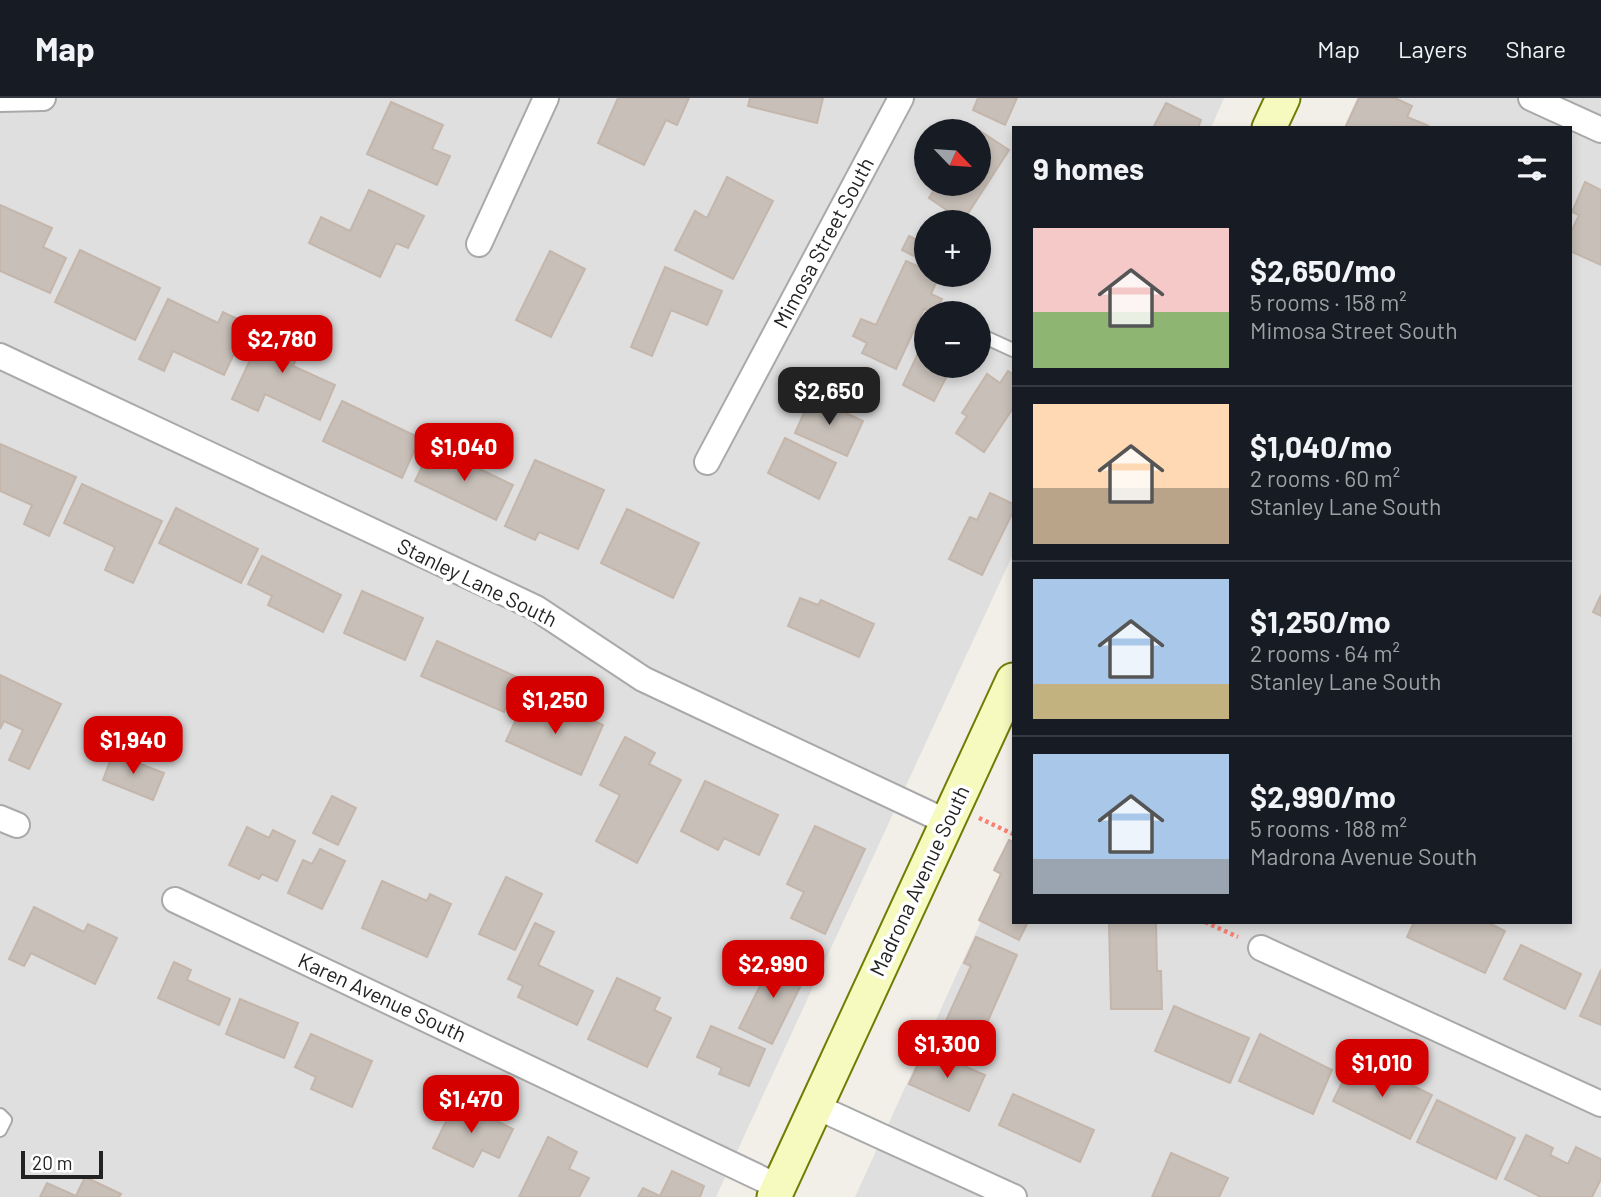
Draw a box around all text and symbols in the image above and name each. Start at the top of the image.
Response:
text: Map [35,28,95,68]
text: Map [1317,34,1360,63]
text: Layers [1398,34,1467,63]
text: Share [1505,34,1566,63]
north arrow [914,119,990,196]
map controls [914,119,991,378]
icon: filters [1513,149,1551,187]
text: 9 homes [1033,150,1144,186]
street label: Mimosa Street South [767,153,878,332]
button: + [914,210,991,287]
text: $2,650/mo [1250,252,1396,288]
icon: home [1089,256,1173,340]
text: 5 rooms · 158 m² [1250,288,1407,316]
button: − [914,301,991,378]
pin: $2,780 [225,316,339,375]
text: Mimosa Street South [1250,316,1458,344]
text: $2,780 [247,324,317,352]
pin: $2,650 [772,368,886,427]
text: $2,650 [794,376,864,404]
pin: $1,040 [407,424,521,483]
text: $1,040/mo [1250,428,1392,464]
text: $1,040 [431,432,497,460]
icon: home [1089,432,1173,516]
text: 2 rooms · 60 m² [1250,464,1400,492]
text: Stanley Lane South [1250,492,1441,520]
street label: Stanley Lane South [394,532,562,631]
text: $1,250/mo [1250,603,1391,639]
icon: home [1089,607,1173,691]
text: 2 rooms · 64 m² [1250,639,1400,667]
text: Stanley Lane South [1250,667,1441,695]
pin: $1,250 [498,676,612,736]
text: $1,250 [522,685,588,713]
pin: $1,940 [76,716,190,776]
text: $1,940 [100,725,166,753]
text: $2,990/mo [1250,778,1396,814]
street label: Madrona Avenue South [864,781,974,980]
icon: home [1089,782,1173,866]
text: 5 rooms · 188 m² [1250,814,1407,842]
text: Madrona Avenue South [1250,842,1477,870]
pin: $2,990 [716,940,830,1000]
street label: Karen Avenue South [295,947,471,1047]
text: $2,990 [738,949,808,977]
pin: $1,300 [890,1020,1004,1080]
text: $1,300 [914,1029,980,1057]
pin: $1,010 [1325,1040,1439,1099]
text: $1,010 [1352,1048,1412,1076]
pin: $1,470 [414,1076,528,1135]
text: $1,470 [439,1084,503,1112]
scale bar [21,1148,103,1180]
text: 20 m [32,1151,72,1174]

